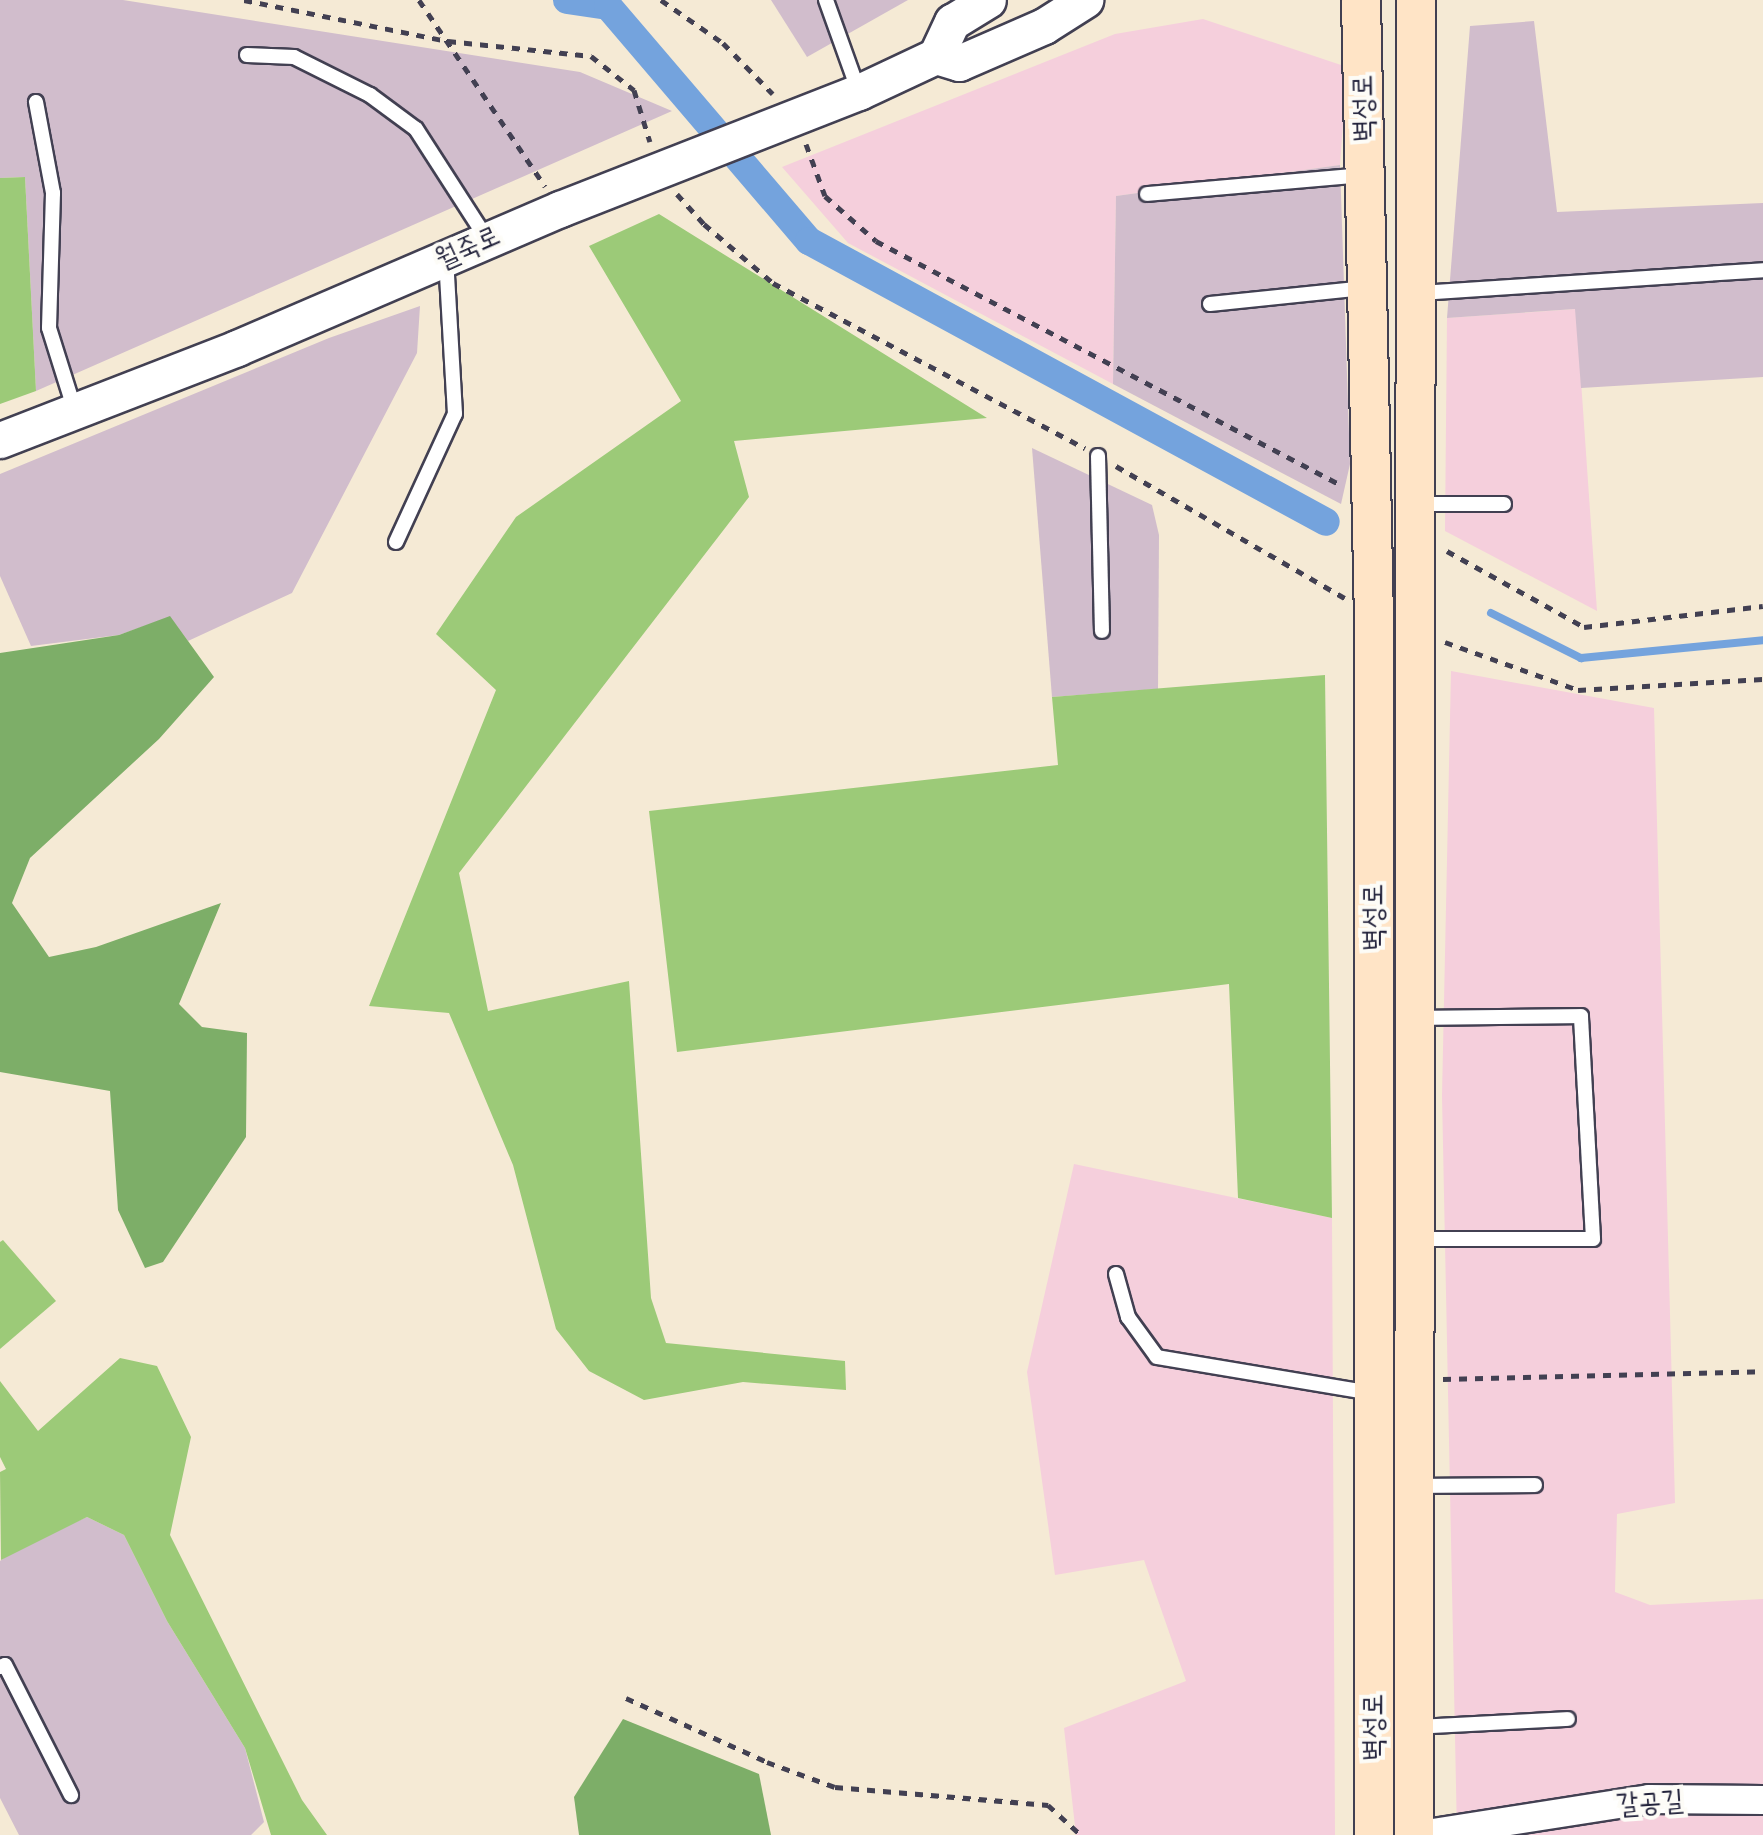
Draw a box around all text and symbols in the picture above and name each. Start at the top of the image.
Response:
street label: 벽성로 [1347,74,1381,142]
street label: 월죽로 [430,219,506,277]
street label: 벽성로 [1357,883,1391,951]
street label: 벽성로 [1357,1693,1391,1761]
street label: 갈공길 [1615,1784,1685,1822]

